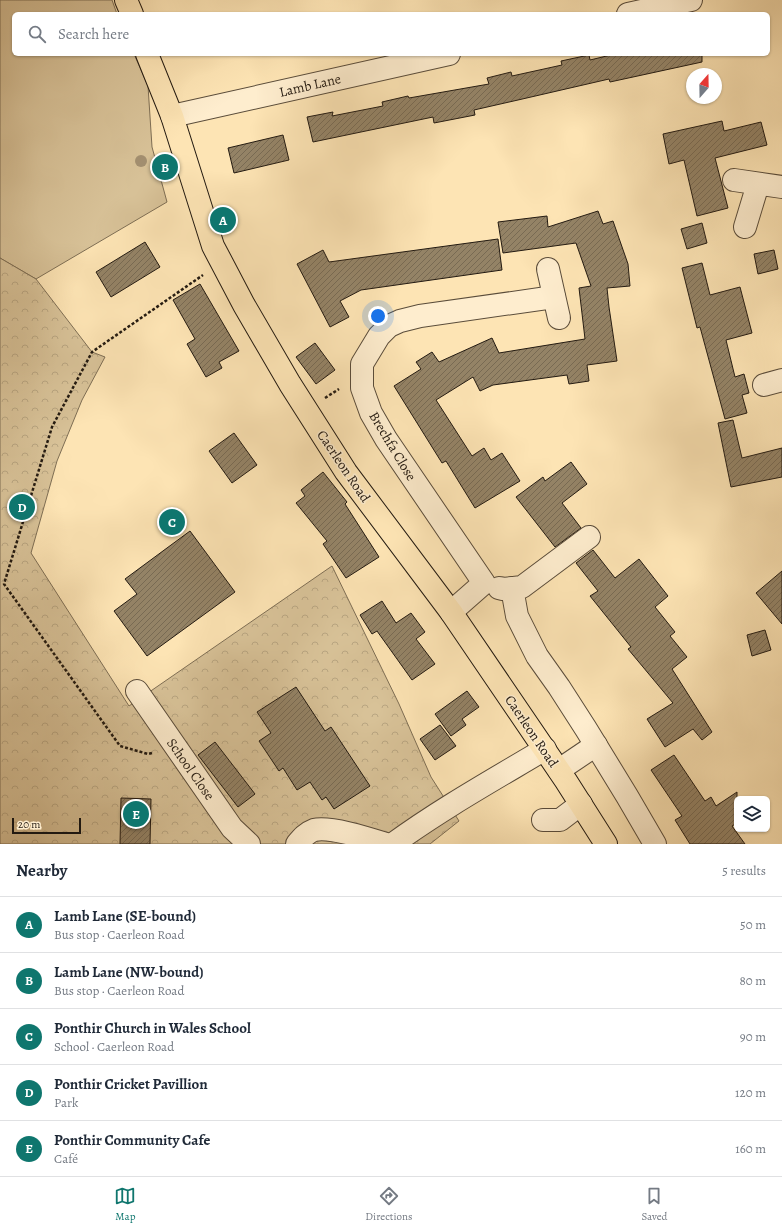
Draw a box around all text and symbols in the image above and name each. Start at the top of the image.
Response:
search box [12,12,770,56]
icon: search [26,23,48,45]
text: Search here [58,24,129,44]
north arrow [686,68,722,104]
street label: Lamb Lane [277,69,343,102]
pin: B [152,152,178,182]
pin: A [210,205,236,235]
your location [368,306,388,326]
street label: Brechfa Close [364,408,421,485]
street label: Caerleon Road [312,426,375,506]
pin: D [9,492,35,522]
pin: C [159,507,185,537]
street label: Caerleon Road [500,691,563,771]
street label: School Close [162,734,219,804]
map controls [734,796,770,832]
button: layers [734,796,770,832]
pin: E [123,799,149,829]
scale bar [12,816,81,835]
text: 20 m [18,817,40,832]
text: Nearby [16,859,67,882]
text: 5 results [722,862,766,879]
text: Lamb Lane (SE-bound) [54,906,196,926]
text: A [25,916,33,933]
text: 50 m [740,916,766,933]
text: Bus stop · Caerleon Road [54,926,184,943]
text: Lamb Lane (NW-bound) [54,962,204,982]
text: B [25,972,33,989]
text: 80 m [739,972,766,989]
text: Bus stop · Caerleon Road [54,982,184,999]
text: Ponthir Church in Wales School [54,1018,251,1038]
text: C [25,1028,33,1045]
text: 90 m [740,1028,766,1045]
text: School · Caerleon Road [54,1038,174,1055]
text: Ponthir Cricket Pavillion [54,1074,208,1094]
text: D [24,1084,34,1101]
text: 120 m [735,1084,766,1101]
text: Park [54,1094,78,1111]
text: Ponthir Community Cafe [54,1130,210,1150]
text: E [25,1140,33,1157]
text: 160 m [735,1140,766,1157]
text: Café [54,1150,78,1167]
tab: Map [114,1185,136,1224]
tab: Directions [365,1185,413,1224]
tab: Saved [641,1185,668,1224]

